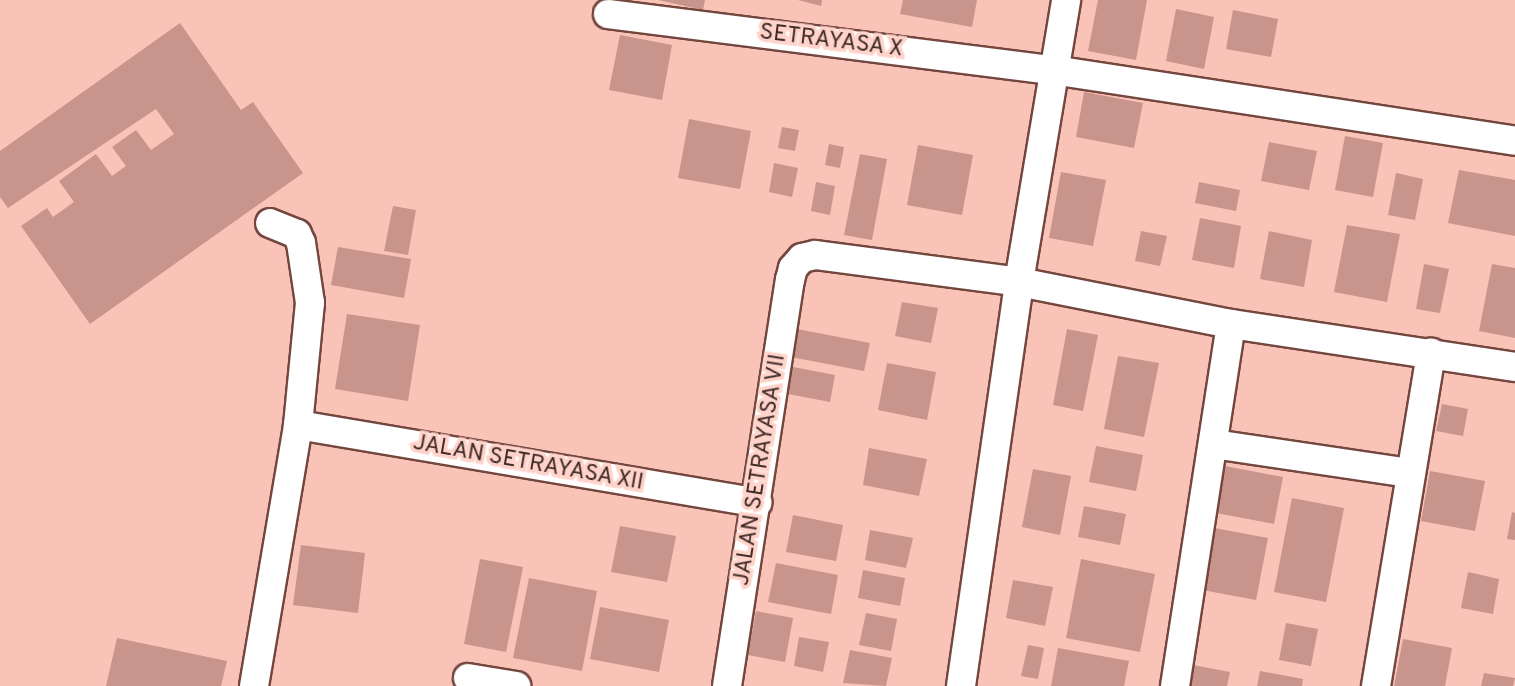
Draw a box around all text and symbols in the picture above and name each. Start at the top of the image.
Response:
street label: SETRAYASA X [757,19,905,65]
street label: JALAN SETRAYASA VII [729,351,793,589]
street label: JALAN SETRAYASA XII [410,430,646,498]

